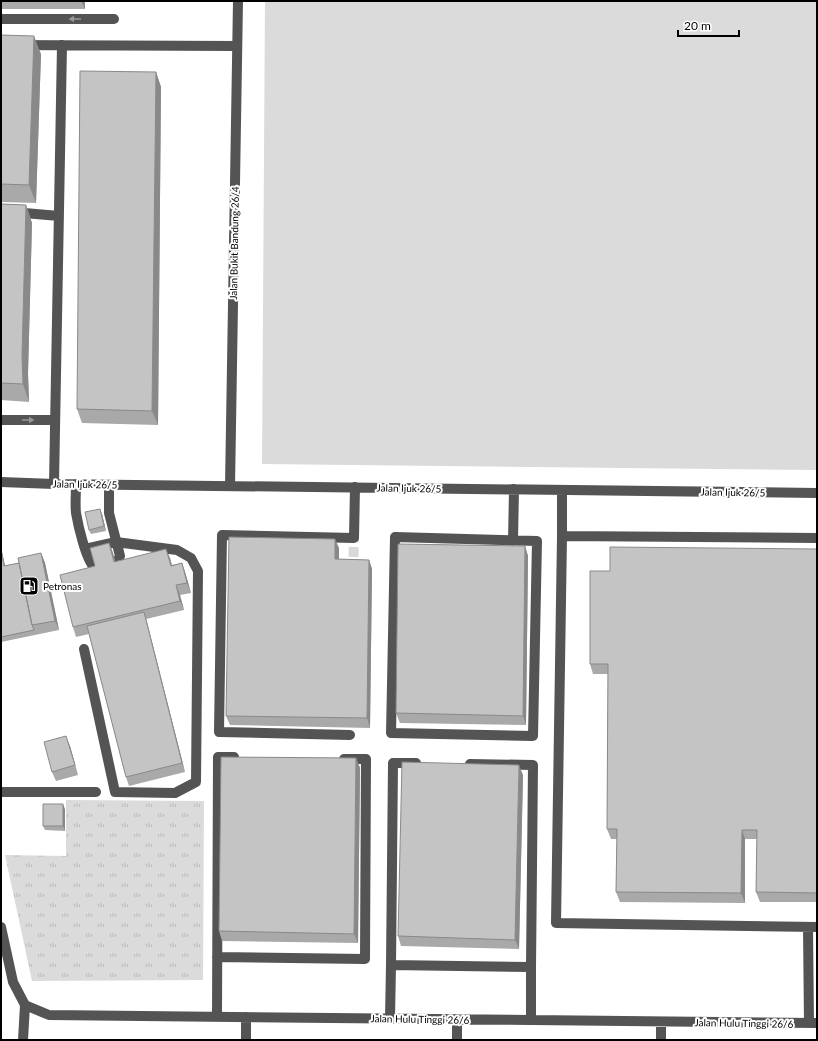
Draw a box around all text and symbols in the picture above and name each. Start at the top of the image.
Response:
scale bar [678,12,739,38]
one-way arrow [68,16,81,22]
text: 20 m [684,18,711,33]
street label: Jalan Bukit Bandung 26/4 [227,186,241,300]
one-way arrow [22,417,35,423]
street label: Jalan Ijuk 26/5 [53,477,118,491]
street label: Jalan Ijuk 26/5 [377,481,442,495]
street label: Jalan Ijuk 26/5 [701,485,766,499]
fuel station icon: Petronas [18,575,40,597]
place label: Petronas [43,580,82,592]
street label: Jalan Hulu Tinggi 26/6 [370,1012,470,1026]
street label: Jalan Hulu Tinggi 26/6 [694,1016,794,1030]

